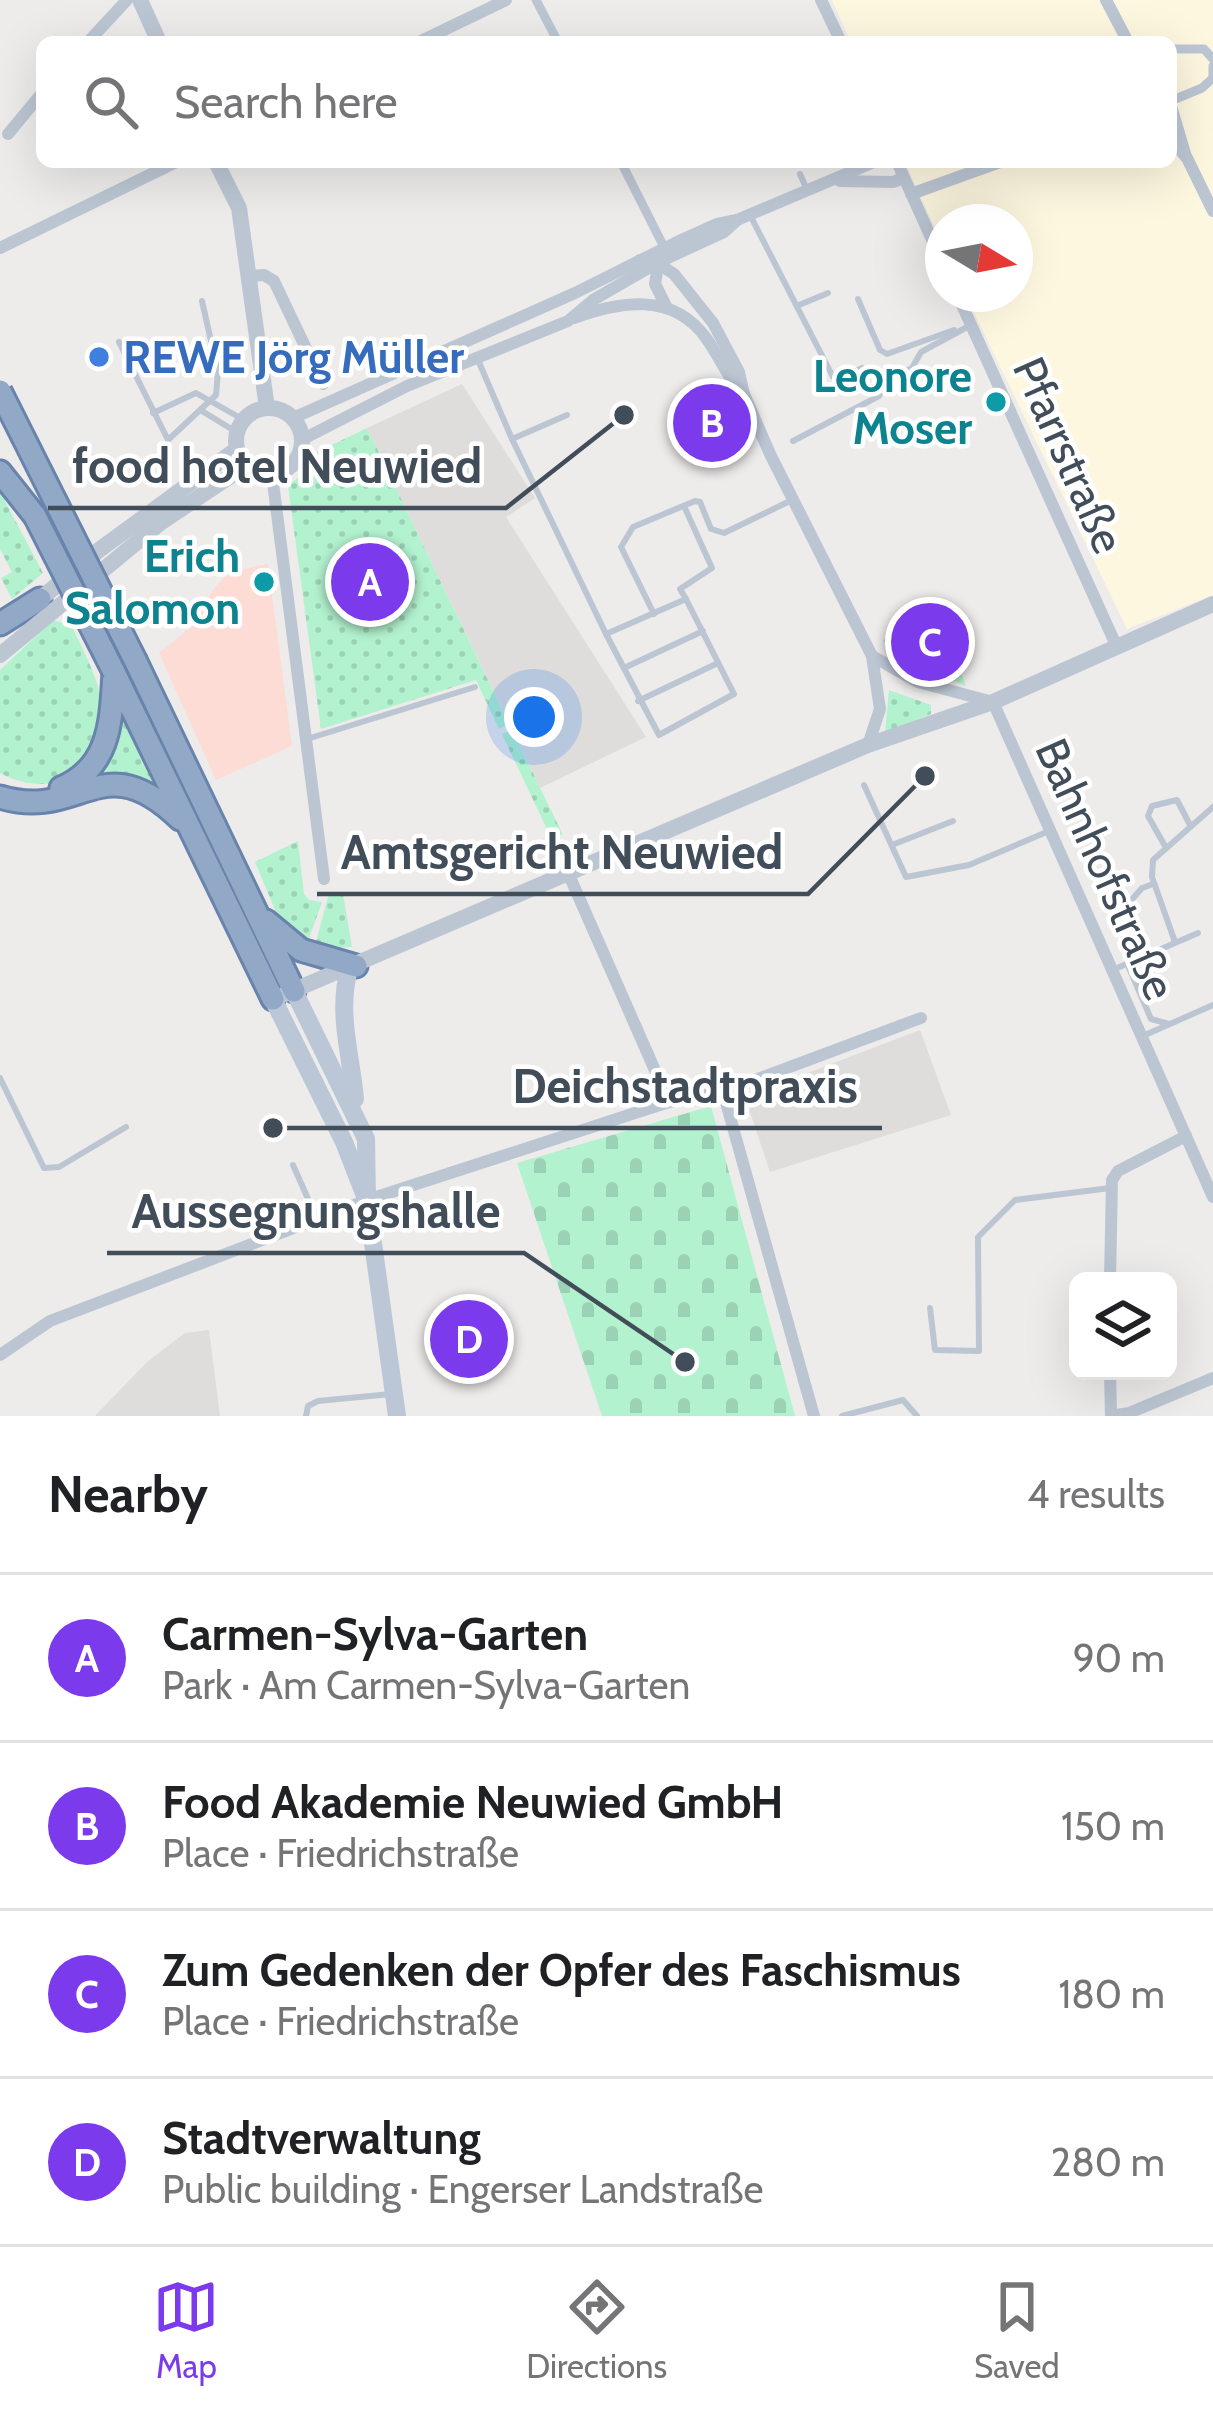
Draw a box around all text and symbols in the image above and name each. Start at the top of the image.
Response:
search box [36,36,1177,168]
icon: search [78,69,144,135]
text: Search here [174,75,398,129]
north arrow [925,204,1033,312]
place label: REWE Jörg Müller [123,330,464,384]
marker: REWE Jörg Müller [86,344,112,370]
place label: Leonore Moser [813,349,972,455]
street label: Pfarrstraße [1002,349,1136,561]
pin: B [673,378,751,468]
marker: Leonore Moser [983,389,1009,415]
callout: food hotel Neuwied [48,424,506,508]
text: food hotel Neuwied [72,437,482,495]
place label: Erich Salomon [65,529,240,635]
pin: A [331,537,409,627]
marker: Erich Salomon [251,569,277,595]
pin: C [891,597,969,687]
your location [504,687,564,747]
street label: Bahnhofstraße [1024,730,1188,1008]
callout: Amtsgericht Neuwied [317,810,808,894]
text: Amtsgericht Neuwied [341,823,783,881]
callout: Deichstadtpraxis [488,1044,882,1128]
text: Deichstadtpraxis [512,1057,858,1115]
callout: Aussegnungshalle [107,1169,524,1253]
text: Aussegnungshalle [132,1182,500,1240]
map controls [1069,1272,1177,1380]
button: layers [1069,1272,1177,1380]
pin: D [430,1294,508,1384]
text: Nearby [48,1463,208,1525]
text: 4 results [1027,1470,1165,1518]
text: Carmen-Sylva-Garten [162,1607,588,1661]
text: A [75,1634,99,1682]
text: 90 m [1073,1634,1165,1682]
text: Park · Am Carmen-Sylva-Garten [162,1661,690,1709]
text: Food Akademie Neuwied GmbH [162,1775,783,1829]
text: B [75,1802,99,1850]
text: 150 m [1061,1802,1165,1850]
text: Place · Friedrichstraße [162,1829,519,1877]
text: Zum Gedenken der Opfer des Faschismus [162,1943,961,1997]
text: C [75,1970,99,2018]
text: 180 m [1058,1970,1165,2018]
text: Place · Friedrichstraße [162,1997,519,2045]
text: Stadtverwaltung [162,2111,481,2165]
text: D [73,2138,101,2186]
text: 280 m [1051,2138,1165,2186]
text: Public building · Engerser Landstraße [162,2165,763,2213]
tab: Map [153,2274,219,2386]
tab: Directions [526,2274,667,2386]
tab: Saved [974,2274,1060,2386]

